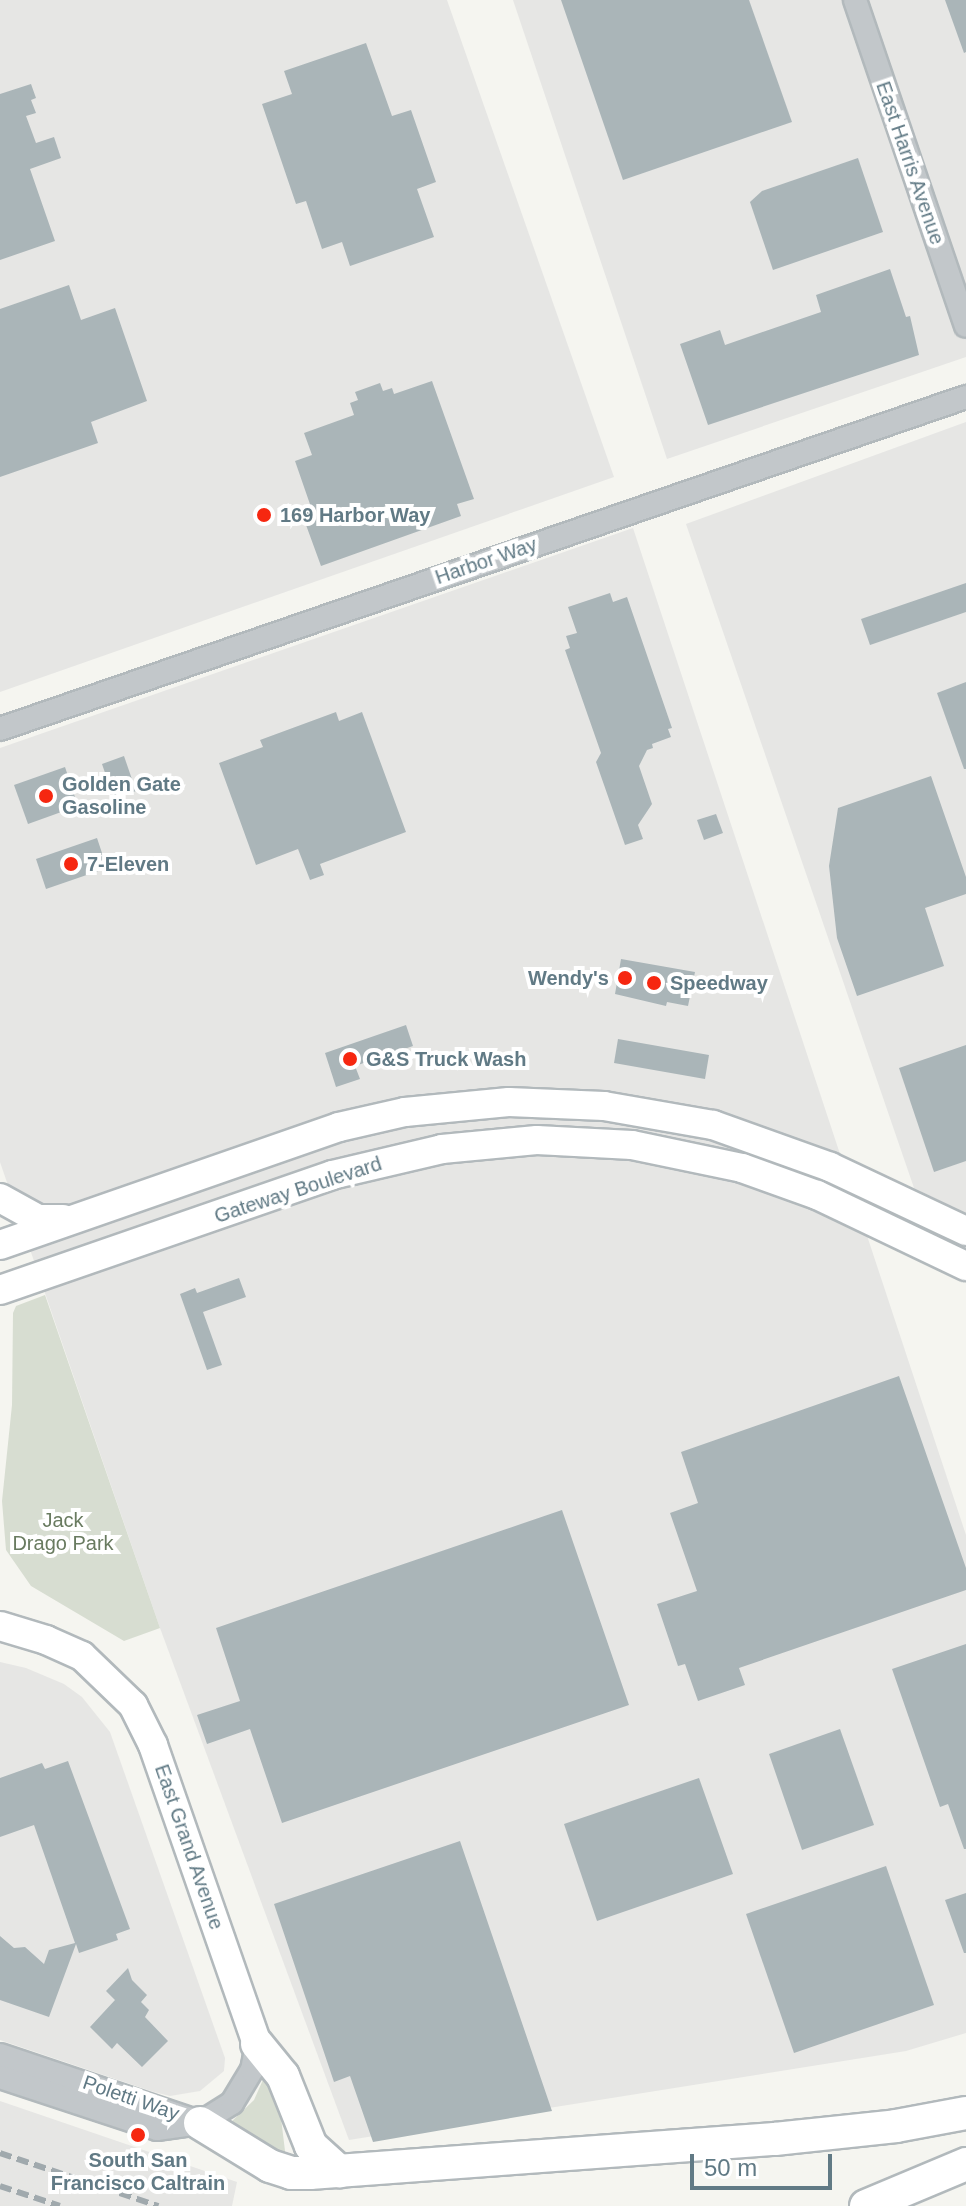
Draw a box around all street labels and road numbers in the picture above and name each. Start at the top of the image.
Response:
street label: East Harris Avenue [871,78,949,248]
street label: Harbor Way [432,532,540,590]
street label: Gateway Boulevard [211,1152,385,1228]
street label: East Grand Avenue [149,1761,229,1933]
street label: Poletti Way [80,2070,182,2126]

